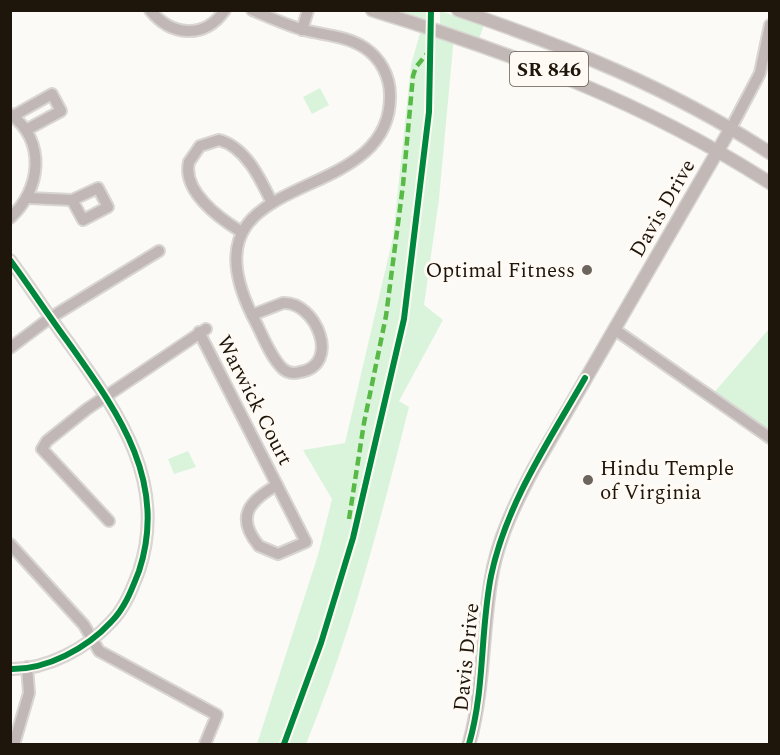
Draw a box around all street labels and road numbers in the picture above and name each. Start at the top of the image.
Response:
road number: SR 846 [510,52,588,86]
street label: Davis Drive [622,153,704,264]
street label: Warwick Court [208,330,301,471]
street label: Davis Drive [445,601,489,713]

